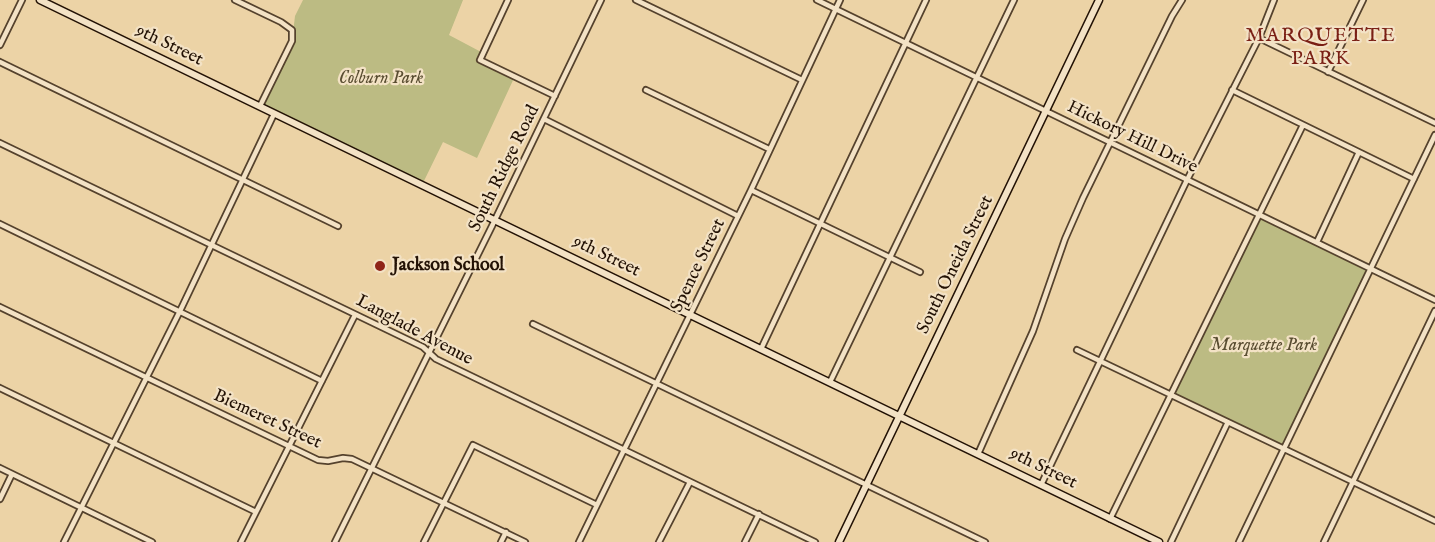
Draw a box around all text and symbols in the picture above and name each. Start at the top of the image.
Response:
street label: 9th Street [132,20,206,72]
district label: MARQUETTE PARK [1246,25,1396,72]
park label: Colburn Park [339,68,423,90]
street label: Hickory Hill Drive [1063,97,1201,179]
street label: South Ridge Road [465,102,545,236]
street label: South Oneida Street [913,192,999,338]
street label: Spence Street [667,216,731,316]
street label: 9th Street [569,231,643,283]
place label: Jackson School [392,255,504,277]
marker: Jackson School [373,259,387,273]
street label: Langlade Avenue [352,291,476,371]
park label: Marquette Park [1211,335,1317,357]
street label: Biemeret Street [210,386,324,454]
street label: 9th Street [1006,443,1080,495]

